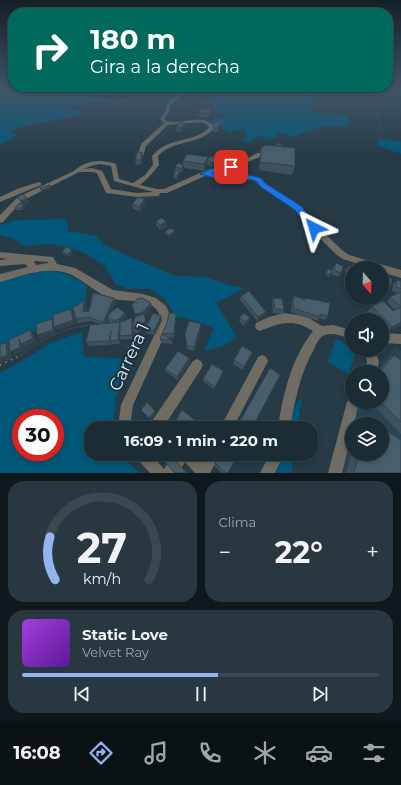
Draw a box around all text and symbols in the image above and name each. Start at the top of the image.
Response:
text: 180 m [90,22,176,56]
icon: right [24,24,76,76]
text: Gira a la derecha [90,56,240,78]
pin [214,150,248,184]
icon: arrive [220,156,242,178]
position arrow [293,207,335,249]
north arrow [345,261,389,305]
map controls [345,261,389,461]
button: sound [345,313,389,357]
street label: Carrera 1 [105,320,153,394]
button: search [345,365,389,409]
speed limit sign: 30 [12,409,64,461]
button: layers [345,417,389,461]
text: 16:09 · 1 min · 220 m [124,431,278,450]
text: Clima [219,514,256,530]
text: 27 [77,522,127,572]
text: 22° [275,534,323,571]
text: − [219,539,231,566]
text: + [366,539,379,566]
text: km/h [83,569,121,587]
text: Static Love [82,625,168,644]
text: Velvet Ray [82,644,149,660]
icon: previous [71,683,93,705]
icon: pause [190,683,212,705]
icon: next [309,683,331,705]
icon: directions [87,739,115,767]
icon: music [142,739,170,767]
icon: phone [196,739,224,767]
icon: climate [251,739,279,767]
icon: car [305,739,333,767]
icon: filters [360,739,388,767]
text: 16:08 [13,742,61,764]

